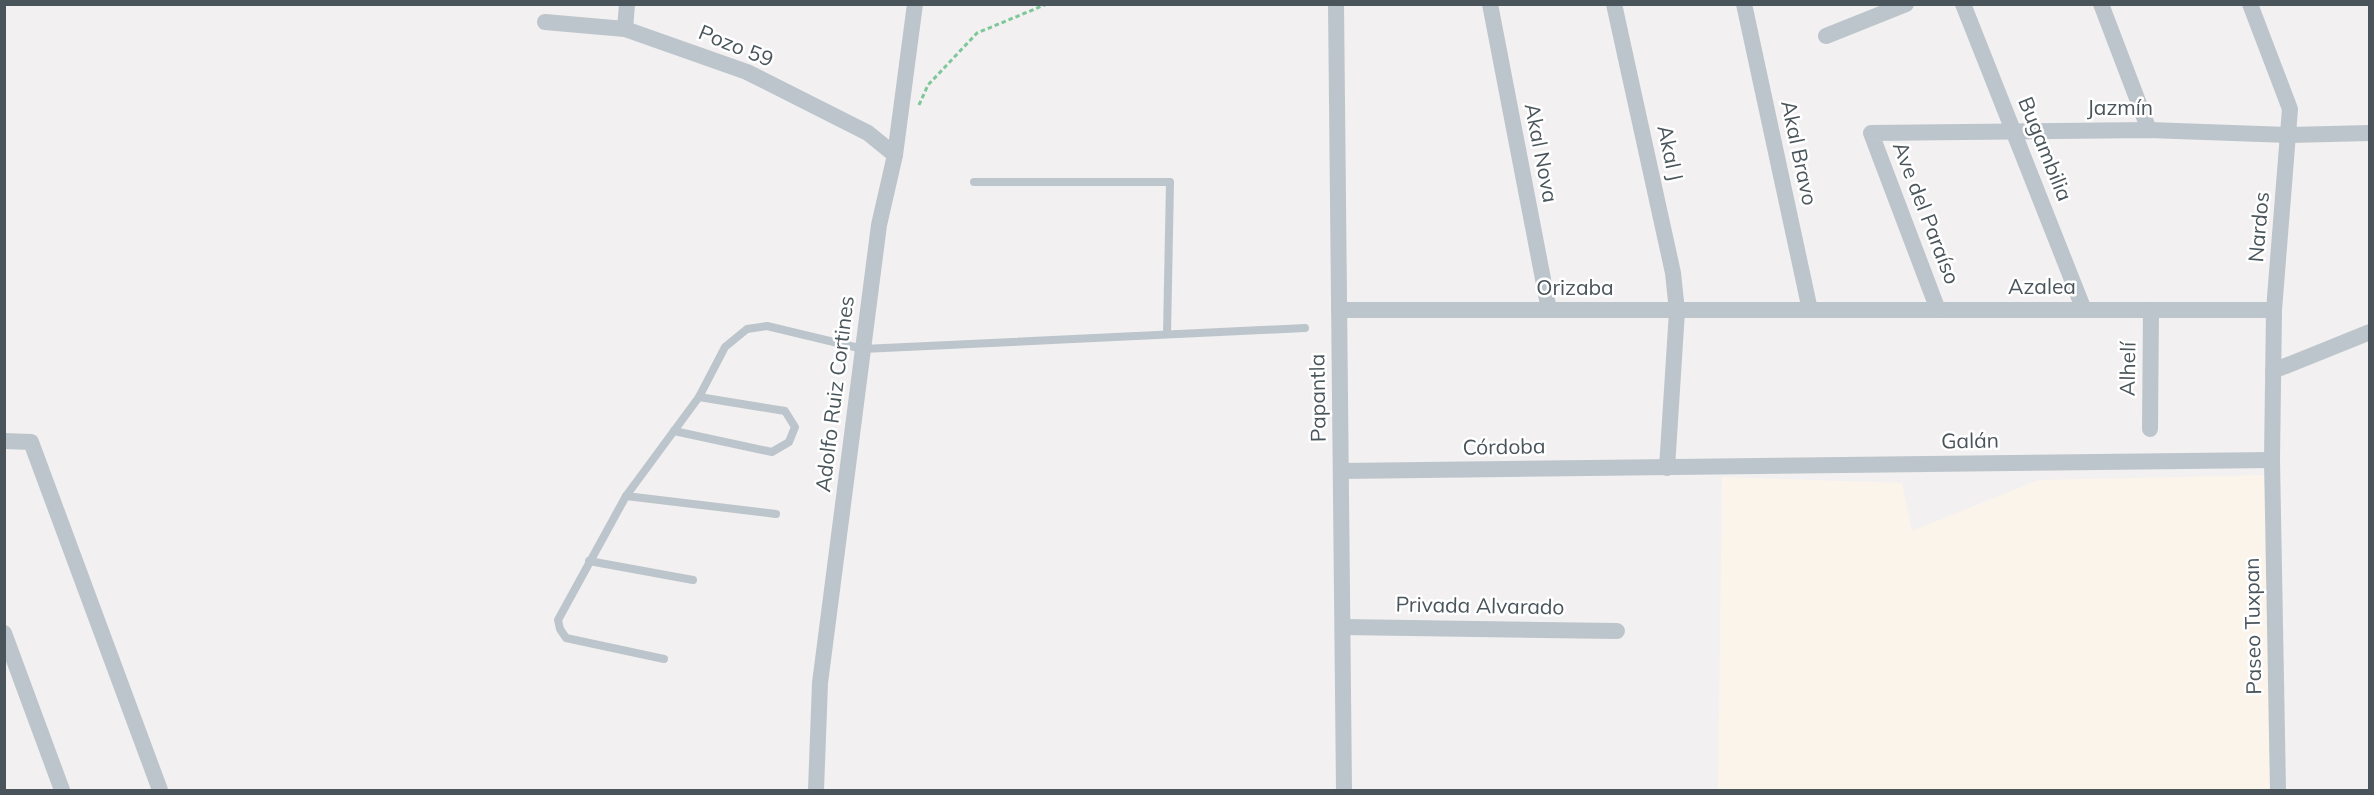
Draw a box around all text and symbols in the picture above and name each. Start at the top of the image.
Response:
street label: Pozo 59 [695,18,778,72]
street label: Bugambilia [2013,93,2079,205]
street label: Jazmín [2087,94,2153,120]
street label: Akal Bravo [1776,98,1824,208]
street label: Akal Nova [1520,101,1564,205]
street label: Akal J [1652,123,1690,183]
street label: Ave del Paraíso [1888,138,1966,288]
street label: Nardos [2242,191,2274,263]
street label: Azalea [2008,273,2076,299]
street label: Orizaba [1536,274,1614,300]
street label: Adolfo Ruiz Cortines [809,294,859,493]
street label: Alhelí [2114,341,2140,396]
street label: Papantla [1303,354,1331,442]
street label: Galán [1941,426,1999,454]
street label: Córdoba [1462,432,1546,460]
street label: Paseo Tuxpan [2238,557,2266,695]
street label: Privada Alvarado [1395,591,1565,619]

